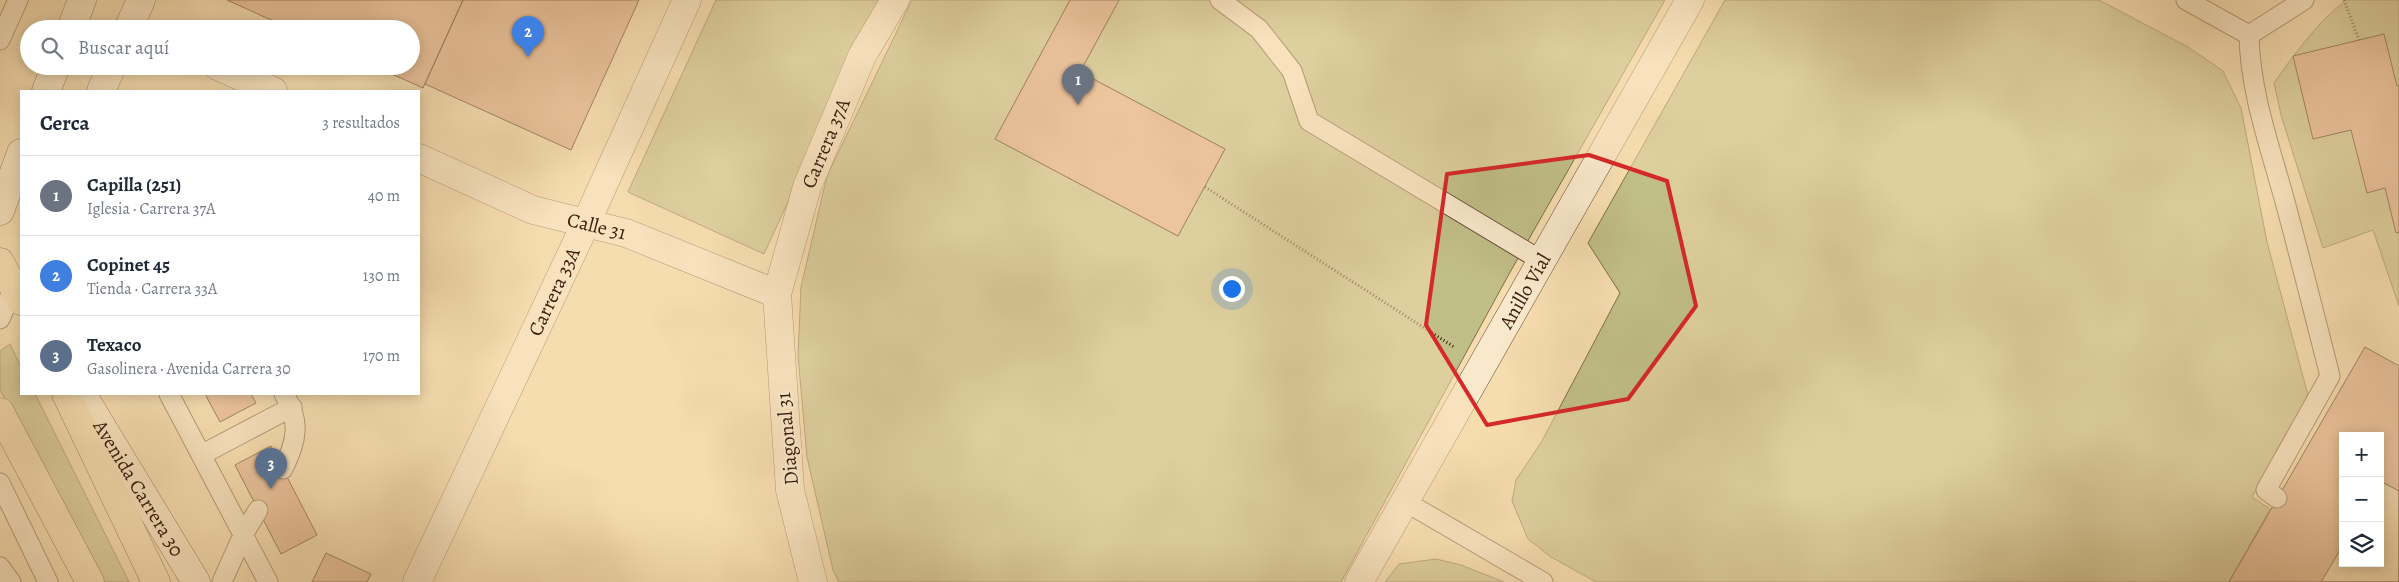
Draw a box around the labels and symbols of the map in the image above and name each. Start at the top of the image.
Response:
pin: 2 [512,16,544,57]
pin: 1 [1062,64,1094,105]
street label: Carrera 37A [795,94,857,192]
street label: Calle 31 [564,206,629,247]
street label: Carrera 33A [522,243,587,341]
street label: Anillo Vial [1492,248,1557,335]
your location [1219,276,1245,302]
street label: Diagonal 31 [770,391,805,487]
street label: Avenida Carrera 30 [86,414,190,562]
pin: 3 [255,448,287,489]

